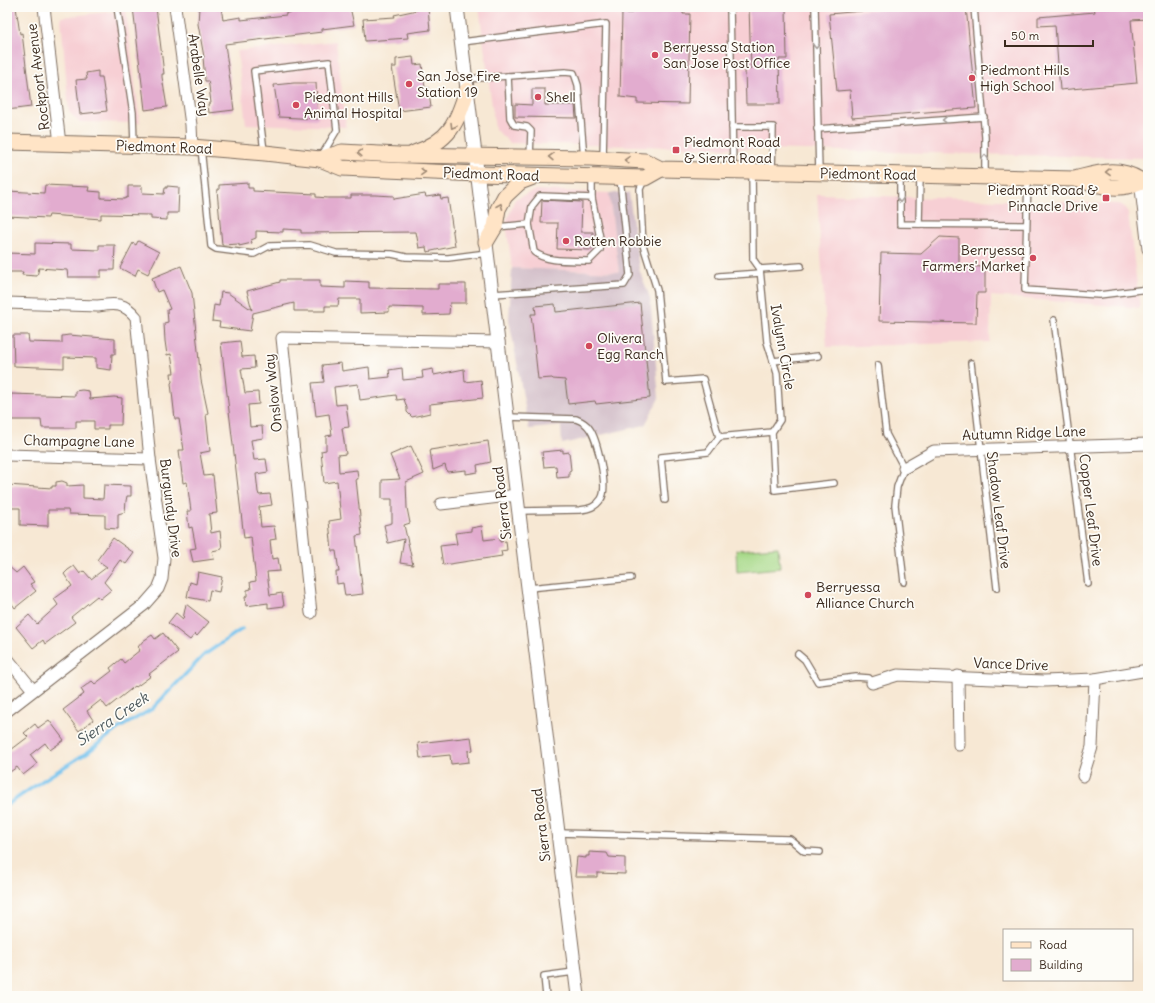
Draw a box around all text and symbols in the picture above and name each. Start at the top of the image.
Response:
scale bar [1005,22,1093,48]
street label: Rockport Avenue [23,23,53,131]
text: 50 m [1011,28,1040,43]
street label: Arabelle Way [184,33,214,117]
place label: Berryessa Station San Jose Post Office [663,38,790,72]
one-way arrow [812,43,820,49]
marker: Berryessa Station San Jose Post Office [650,50,660,60]
place label: Piedmont Hills High School [980,61,1069,95]
place label: San Jose Fire Station 19 [417,67,500,101]
marker: Piedmont Hills High School [967,73,977,83]
marker: San Jose Fire Station 19 [404,79,414,89]
place label: Piedmont Hills Animal Hospital [304,88,402,122]
place label: Shell [546,88,576,106]
marker: Shell [533,92,543,102]
marker: Piedmont Hills Animal Hospital [291,100,301,110]
one-way arrow [942,115,948,124]
one-way arrow [450,122,458,129]
place label: Piedmont Road & Sierra Road [684,133,780,167]
street label: Piedmont Road [116,136,212,158]
marker: Piedmont Road & Sierra Road [671,145,681,155]
one-way arrow [357,149,363,158]
one-way arrow [548,153,554,161]
one-way arrow [981,154,989,160]
one-way arrow [624,156,630,164]
street label: Piedmont Road [443,163,539,185]
street label: Piedmont Road [820,164,916,184]
one-way arrow [420,167,426,176]
one-way arrow [1105,168,1111,176]
place label: Piedmont Road & Pinnacle Drive [988,181,1098,215]
marker: Piedmont Road & Pinnacle Drive [1101,193,1111,203]
one-way arrow [896,197,904,203]
one-way arrow [496,203,504,210]
place label: Rotten Robbie [574,232,662,250]
marker: Rotten Robbie [561,236,571,246]
place label: Berryessa Farmers' Market [922,241,1025,275]
marker: Berryessa Farmers' Market [1028,253,1038,263]
street label: Ivalynn Circle [767,303,799,391]
place label: Olivera Egg Ranch [597,329,664,363]
marker: Olivera Egg Ranch [584,341,594,351]
street label: Onslow Way [260,353,286,433]
street label: Autumn Ridge Lane [962,422,1086,444]
street label: Champagne Lane [23,431,135,451]
street label: Shadow Leaf Drive [983,450,1015,570]
street label: Copper Leaf Drive [1075,453,1107,567]
street label: Burgundy Drive [156,457,186,559]
street label: Sierra Road [489,465,515,541]
place label: Berryessa Alliance Church [816,578,914,612]
marker: Berryessa Alliance Church [803,590,813,600]
street label: Vance Drive [973,654,1049,674]
water label: Sierra Creek [72,687,153,750]
street label: Sierra Road [528,787,554,863]
legend [1003,929,1133,981]
text: Road [1039,937,1067,952]
text: Building [1039,957,1083,972]

